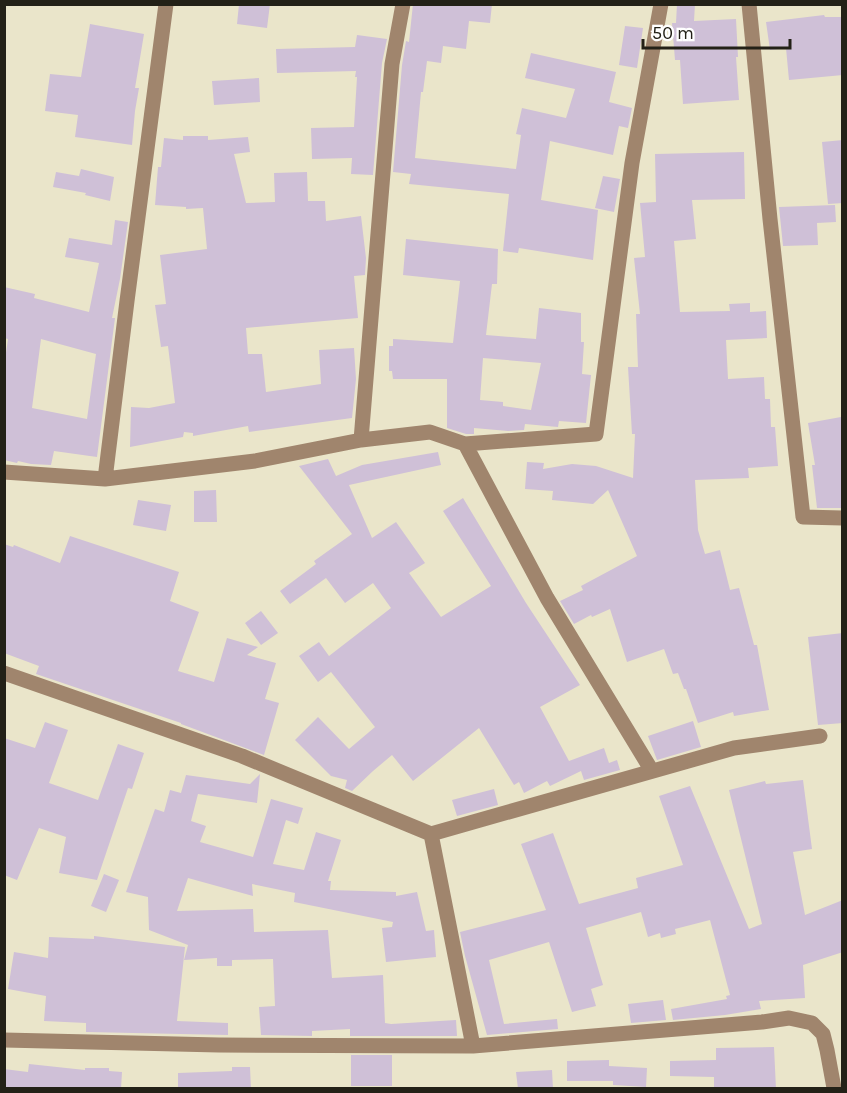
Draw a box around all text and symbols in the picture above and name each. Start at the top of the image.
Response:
scale bar [643,12,790,50]
text: 50 m [652,22,694,44]

